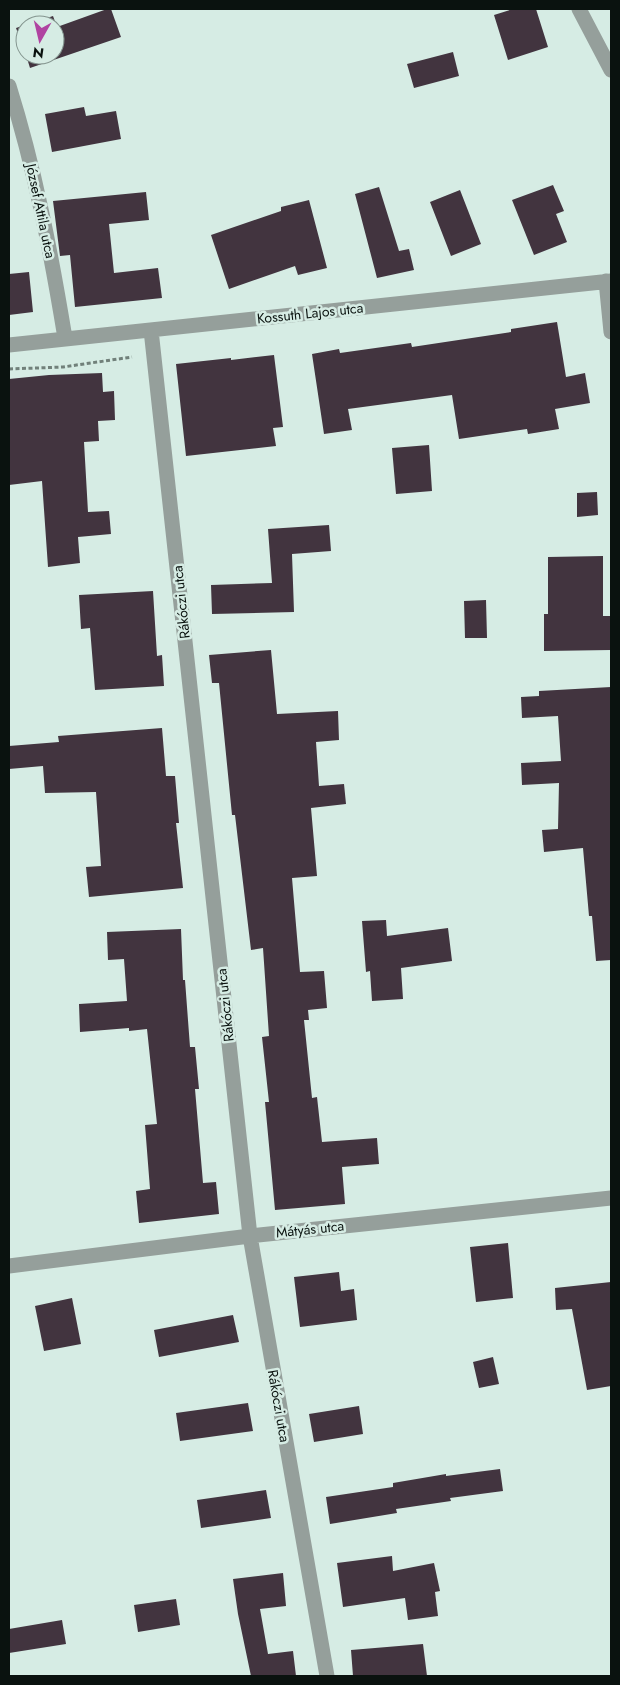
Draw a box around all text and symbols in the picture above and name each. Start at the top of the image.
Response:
north arrow [15,15,65,65]
text: N [31,42,45,64]
street label: József Attila utca [21,160,61,260]
street label: Kossuth Lajos utca [256,297,364,329]
street label: Rákóczi utca [167,564,195,640]
street label: Rákóczi utca [211,967,239,1043]
street label: Mátyás utca [275,1215,345,1243]
street label: Rákóczi utca [263,1368,295,1444]

